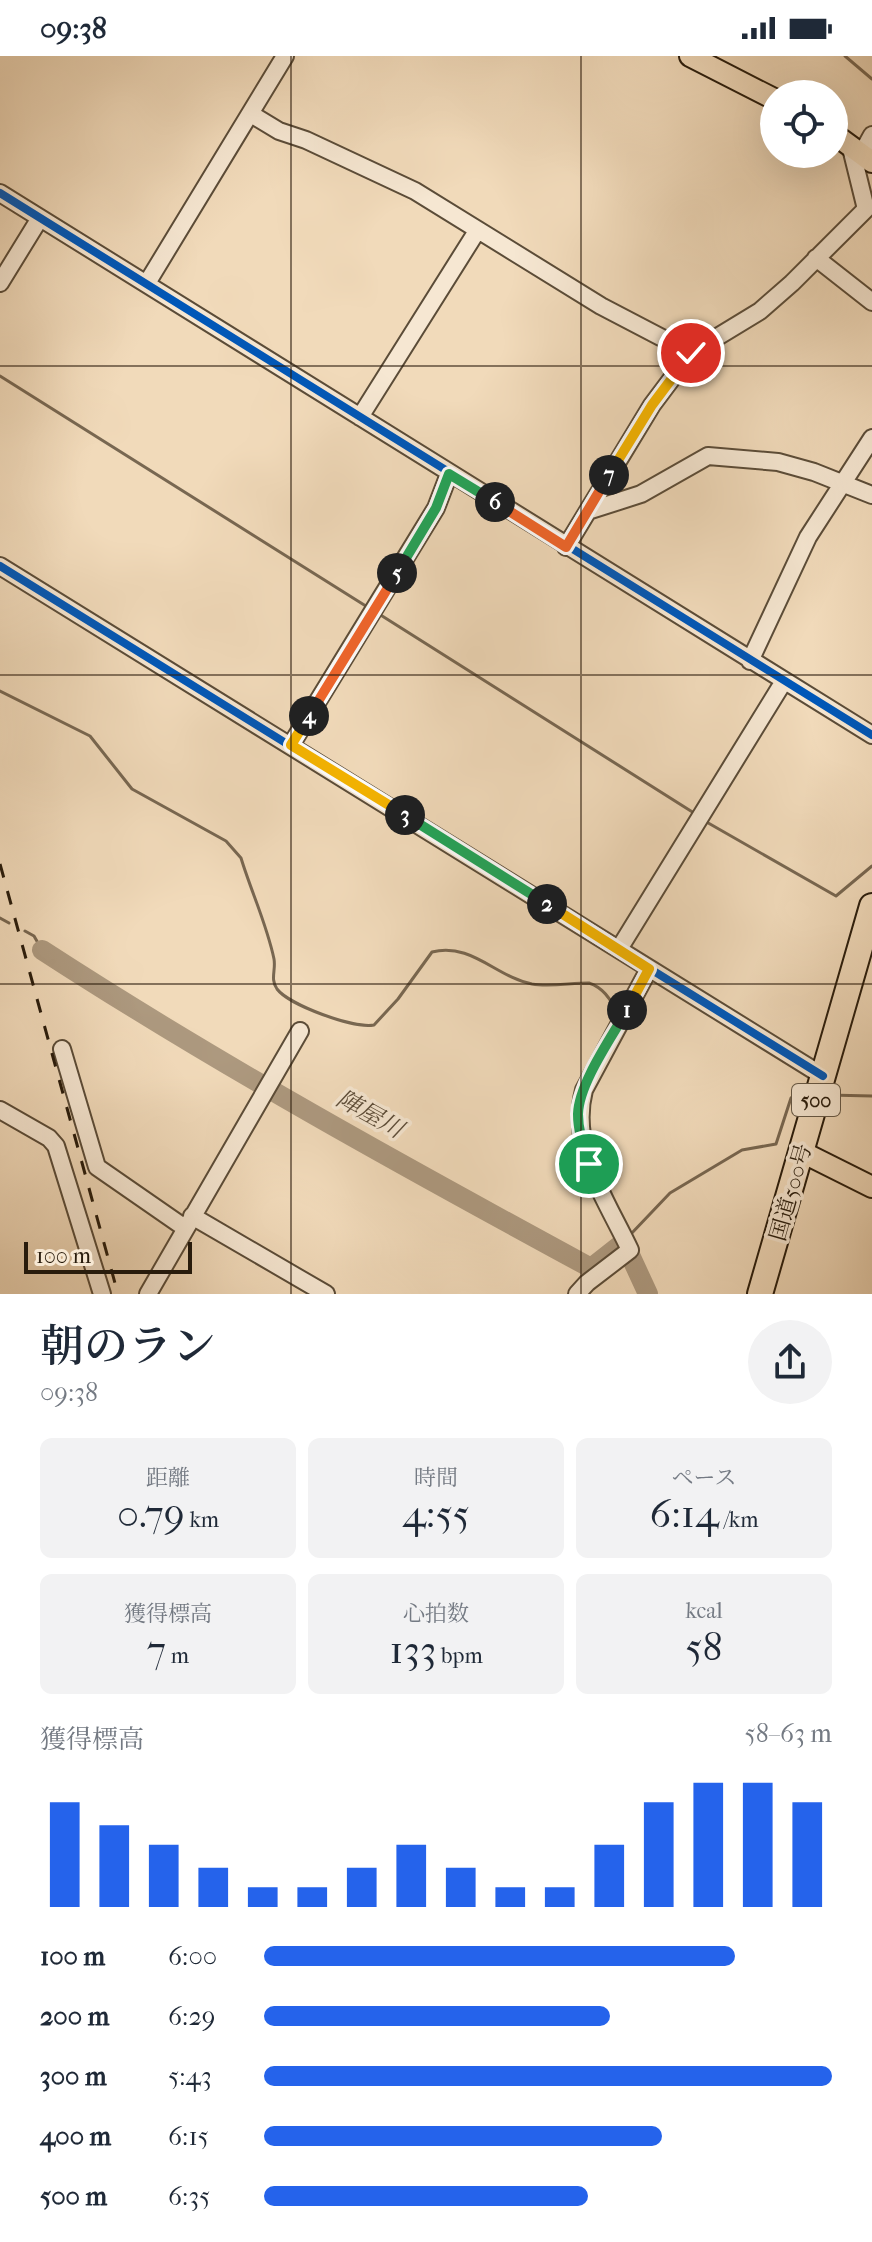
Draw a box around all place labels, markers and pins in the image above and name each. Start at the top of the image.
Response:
pin [657,319,725,387]
pin: 7 [589,455,629,495]
pin: 6 [475,482,515,522]
pin: 5 [377,553,417,593]
pin: 4 [289,696,329,736]
pin: 3 [385,795,425,835]
pin: 2 [527,884,567,924]
pin: 1 [607,990,647,1030]
pin [555,1130,623,1198]

